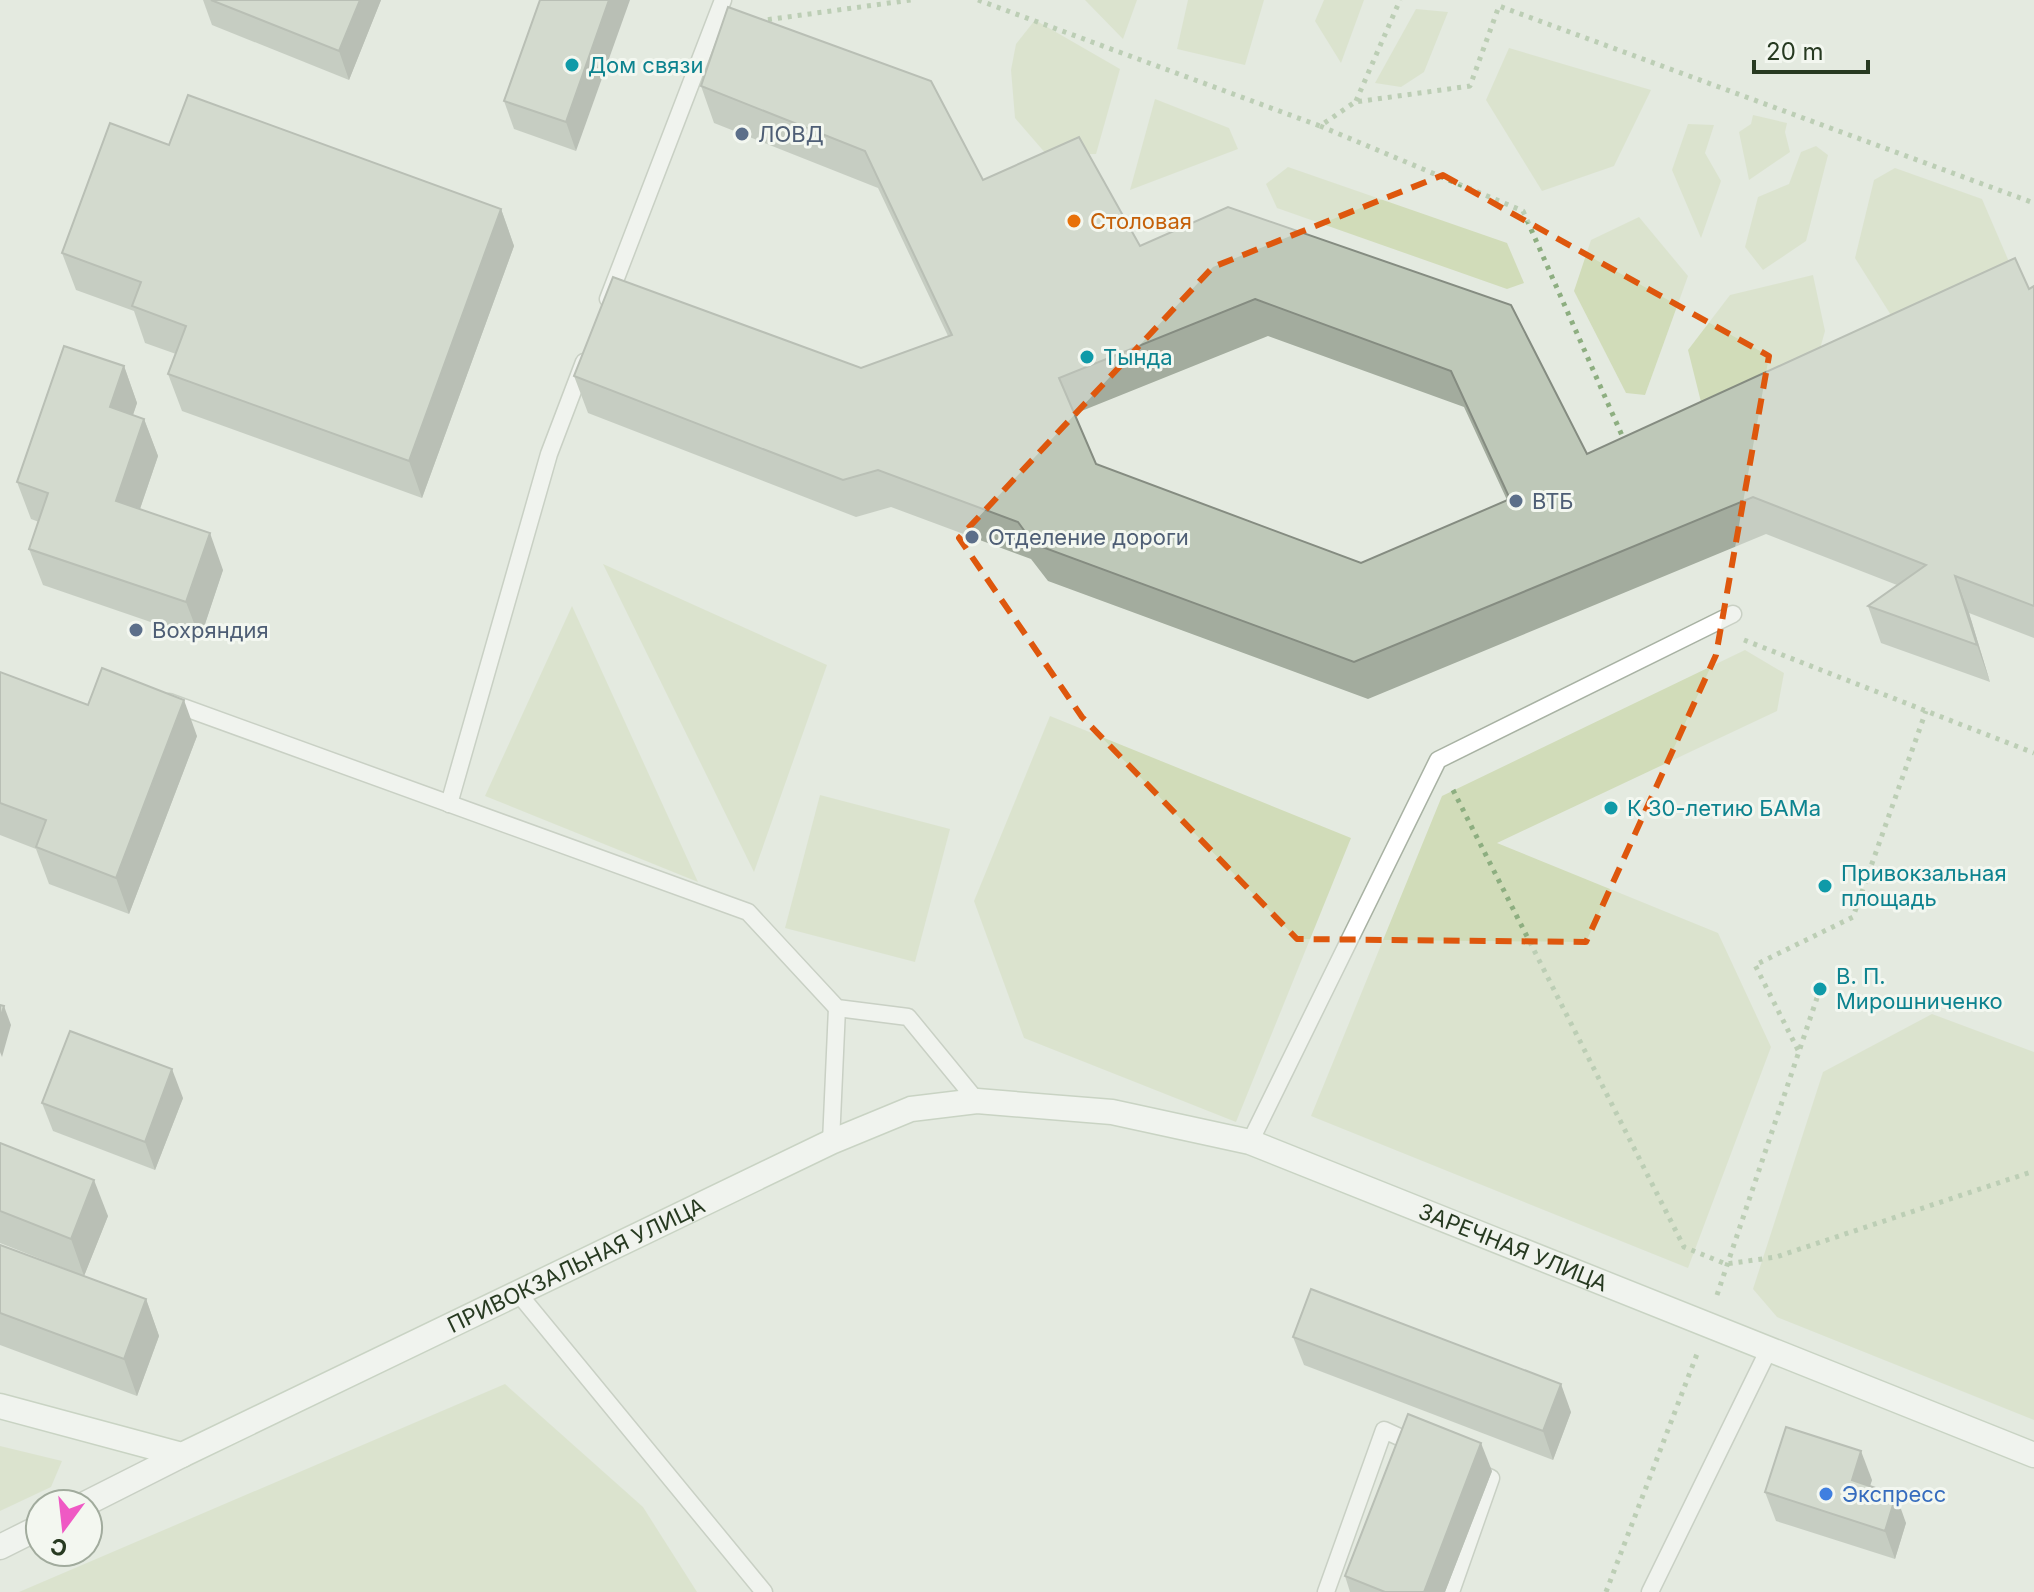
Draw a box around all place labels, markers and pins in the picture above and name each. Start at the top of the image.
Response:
place label: Дом связи [588,52,703,78]
marker: Дом связи [563,56,581,74]
place label: ЛОВД [758,121,824,147]
marker: ЛОВД [733,125,751,143]
place label: Столовая [1090,208,1192,234]
marker: Столовая [1065,212,1083,230]
place label: Тында [1103,344,1173,370]
marker: Тында [1078,348,1096,366]
place label: ВТБ [1532,488,1574,514]
marker: ВТБ [1507,492,1525,510]
place label: Отделение дороги [988,524,1189,550]
marker: Отделение дороги [963,528,981,546]
place label: Вохряндия [152,617,269,643]
marker: Вохряндия [127,621,145,639]
place label: К 30-летию БАМа [1627,795,1821,821]
marker: К 30-летию БАМа [1602,799,1620,817]
place label: Привокзальная площадь [1841,860,2007,911]
marker: Привокзальная площадь [1816,877,1834,895]
place label: В. П. Мирошниченко [1836,963,2003,1014]
marker: В. П. Мирошниченко [1811,980,1829,998]
place label: Экспресс [1842,1481,1946,1507]
marker: Экспресс [1817,1485,1835,1503]

